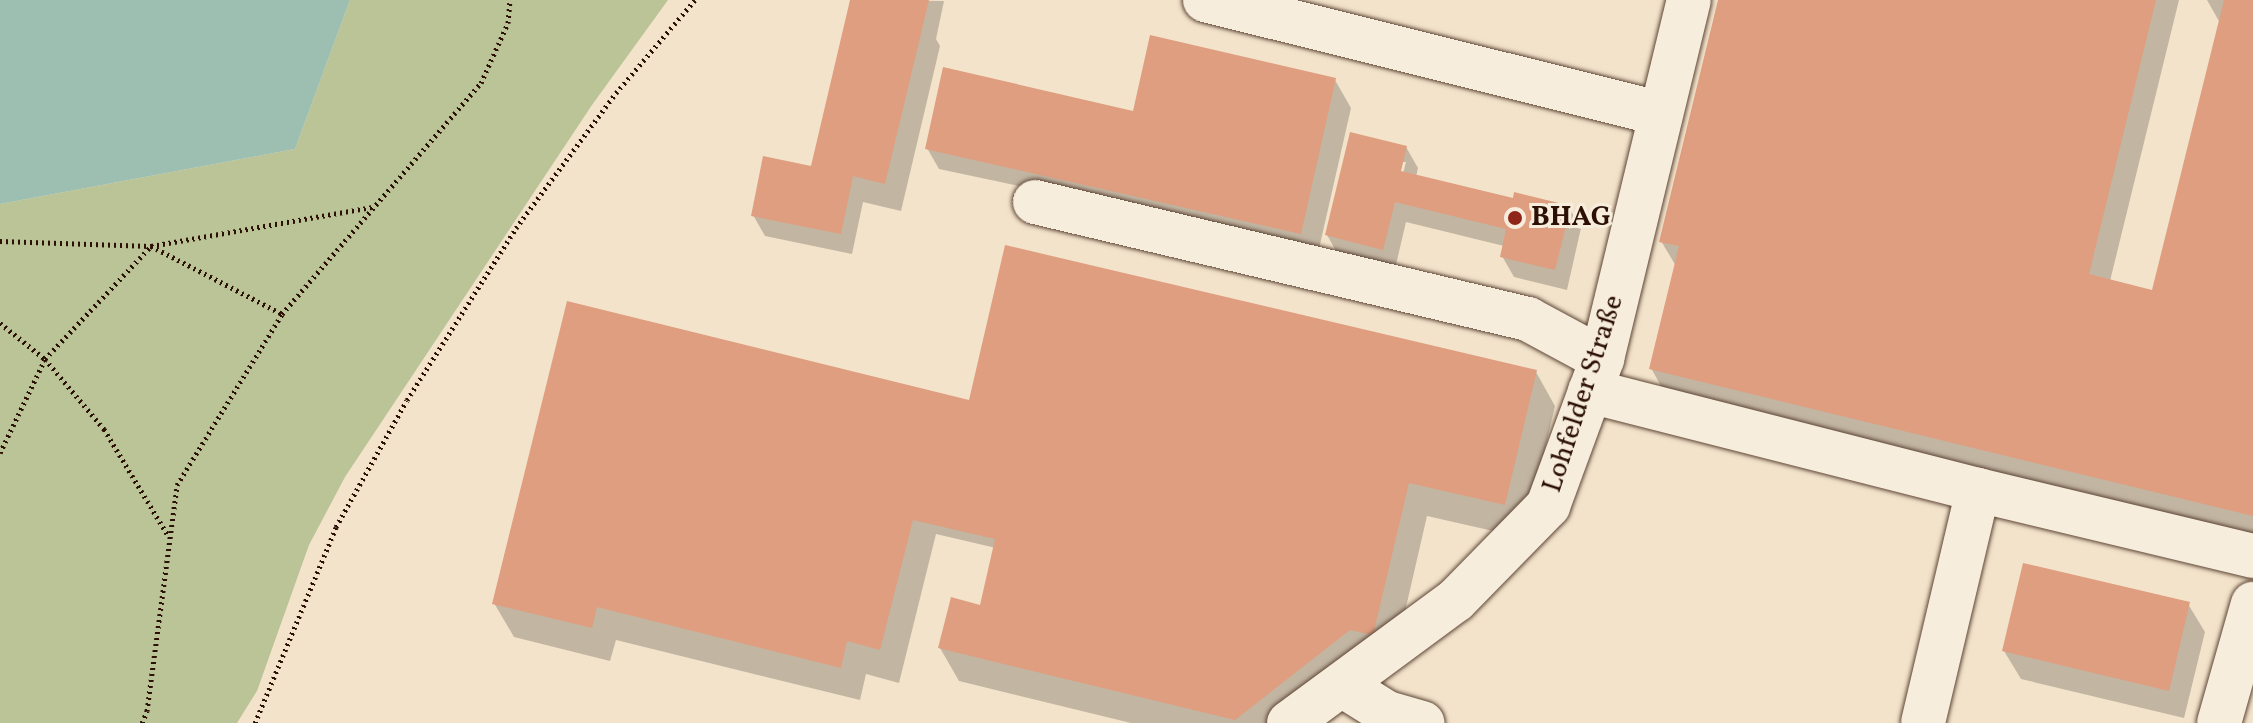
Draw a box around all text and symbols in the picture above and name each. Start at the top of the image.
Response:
place label: BHAG [1531,201,1611,235]
marker: BHAG [1506,209,1524,227]
street label: Lohfelder Straße [1536,291,1632,497]

